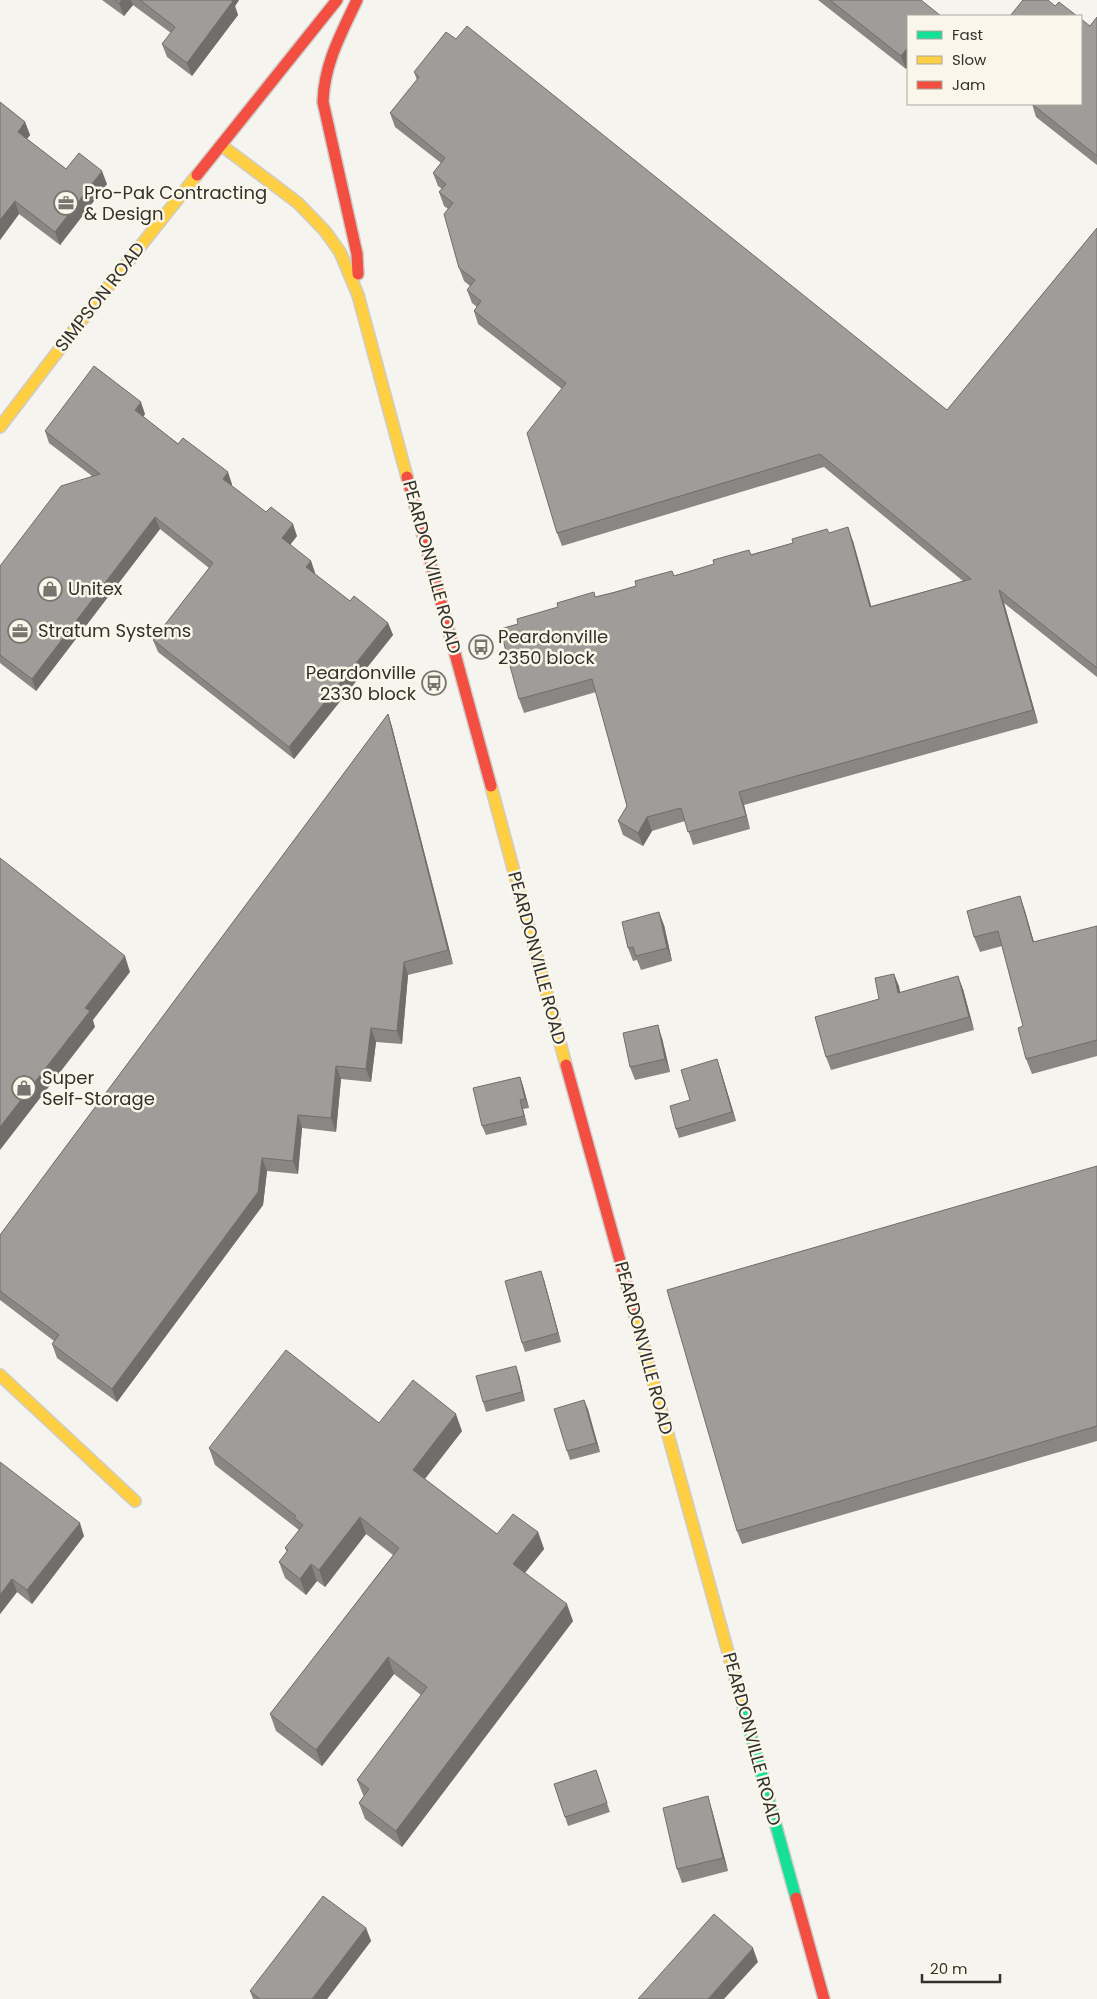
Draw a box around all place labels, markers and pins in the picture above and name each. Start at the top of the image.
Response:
place label: Pro-Pak Contracting & Design [84,180,267,226]
office icon: Pro-Pak Contracting & Design [53,190,79,216]
shop icon: Unitex [37,576,63,602]
place label: Unitex [68,576,123,601]
office icon: Stratum Systems [7,618,33,644]
place label: Stratum Systems [38,618,191,643]
place label: Peardonville 2350 block [498,624,608,670]
bus stop icon: Peardonville 2350 block [468,634,494,660]
place label: Peardonville 2330 block [306,660,417,706]
bus stop icon: Peardonville 2330 block [421,670,447,696]
place label: Super Self-Storage [42,1065,155,1111]
shop icon: Super Self-Storage [11,1075,37,1101]

